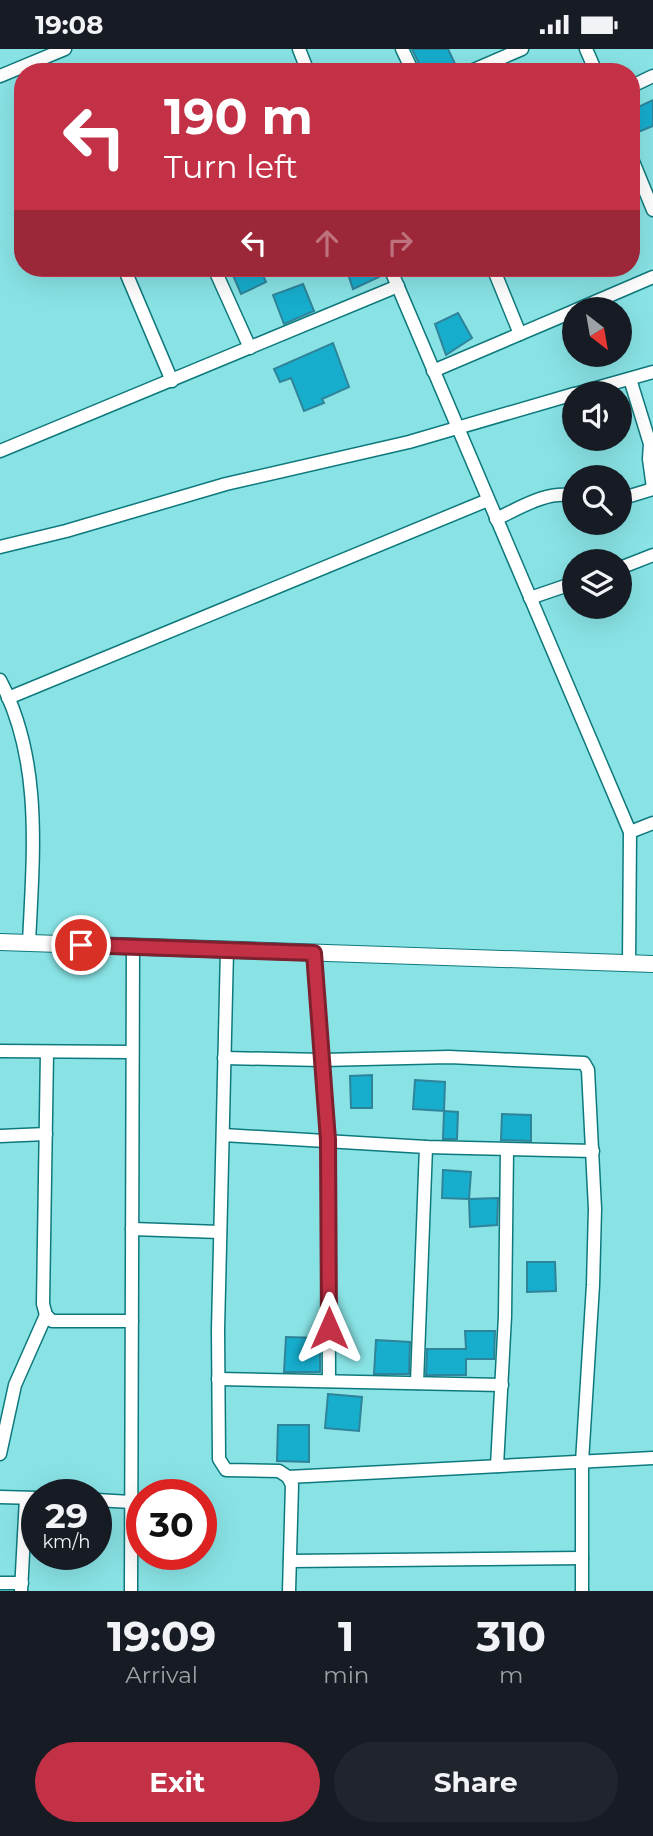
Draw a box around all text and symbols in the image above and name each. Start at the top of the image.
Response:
text: 19:08 [35,9,103,41]
text: 190 m [164,87,313,146]
icon: left [49,91,140,182]
text: Turn left [164,147,298,186]
icon: left [235,224,273,262]
icon: ahead [308,224,346,262]
icon: right [381,224,419,262]
north arrow [562,297,632,367]
map controls [562,297,632,619]
button: sound [562,381,632,451]
button: search [562,465,632,535]
button: layers [562,549,632,619]
pin [51,915,111,975]
icon: arrive [62,926,100,964]
position arrow [292,1291,366,1365]
speed limit sign: 30 [126,1479,217,1570]
text: 29 [45,1494,88,1537]
text: km/h [42,1531,91,1553]
text: 19:09 [107,1610,216,1662]
text: 1 [338,1610,355,1662]
text: 310 [476,1610,546,1662]
text: Arrival [125,1661,198,1689]
text: min [323,1661,369,1689]
text: m [499,1661,523,1689]
button: Exit [35,1742,320,1822]
button: Share [334,1742,618,1822]

